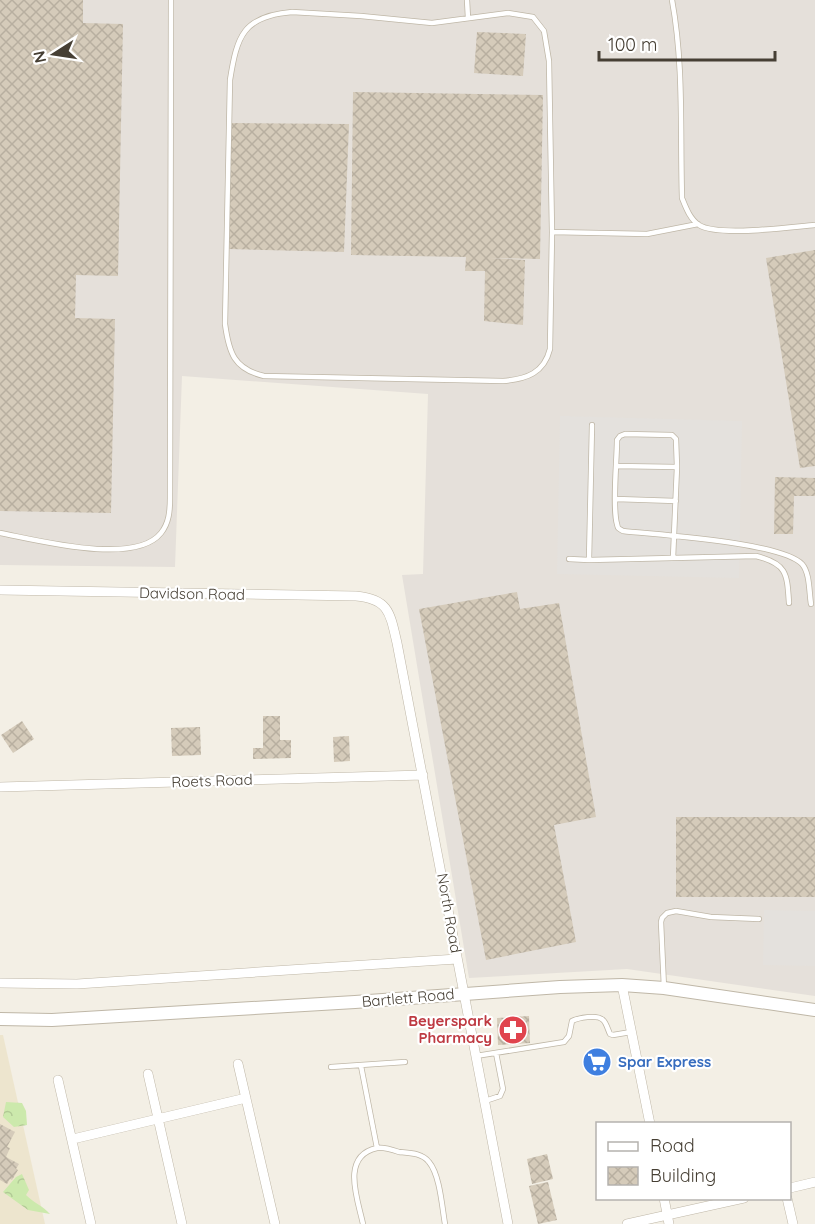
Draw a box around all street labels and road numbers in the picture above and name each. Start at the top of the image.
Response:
street label: Davidson Road [139,583,245,604]
street label: Roets Road [171,770,253,791]
street label: North Road [433,872,466,954]
street label: Bartlett Road [361,984,455,1011]

